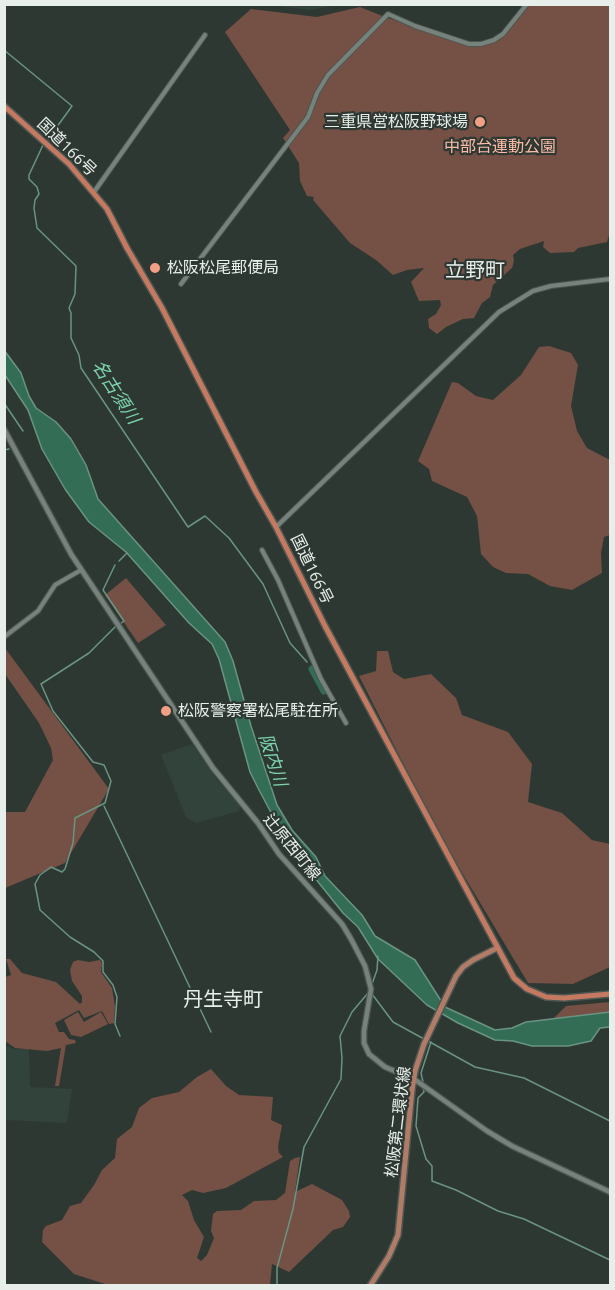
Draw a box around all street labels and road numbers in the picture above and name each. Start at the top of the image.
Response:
street label: 国道166号 [33,114,101,180]
street label: 国道166号 [287,531,337,607]
street label: 辻原西町線 [259,810,325,884]
street label: 松阪第二環状線 [382,1065,414,1179]

